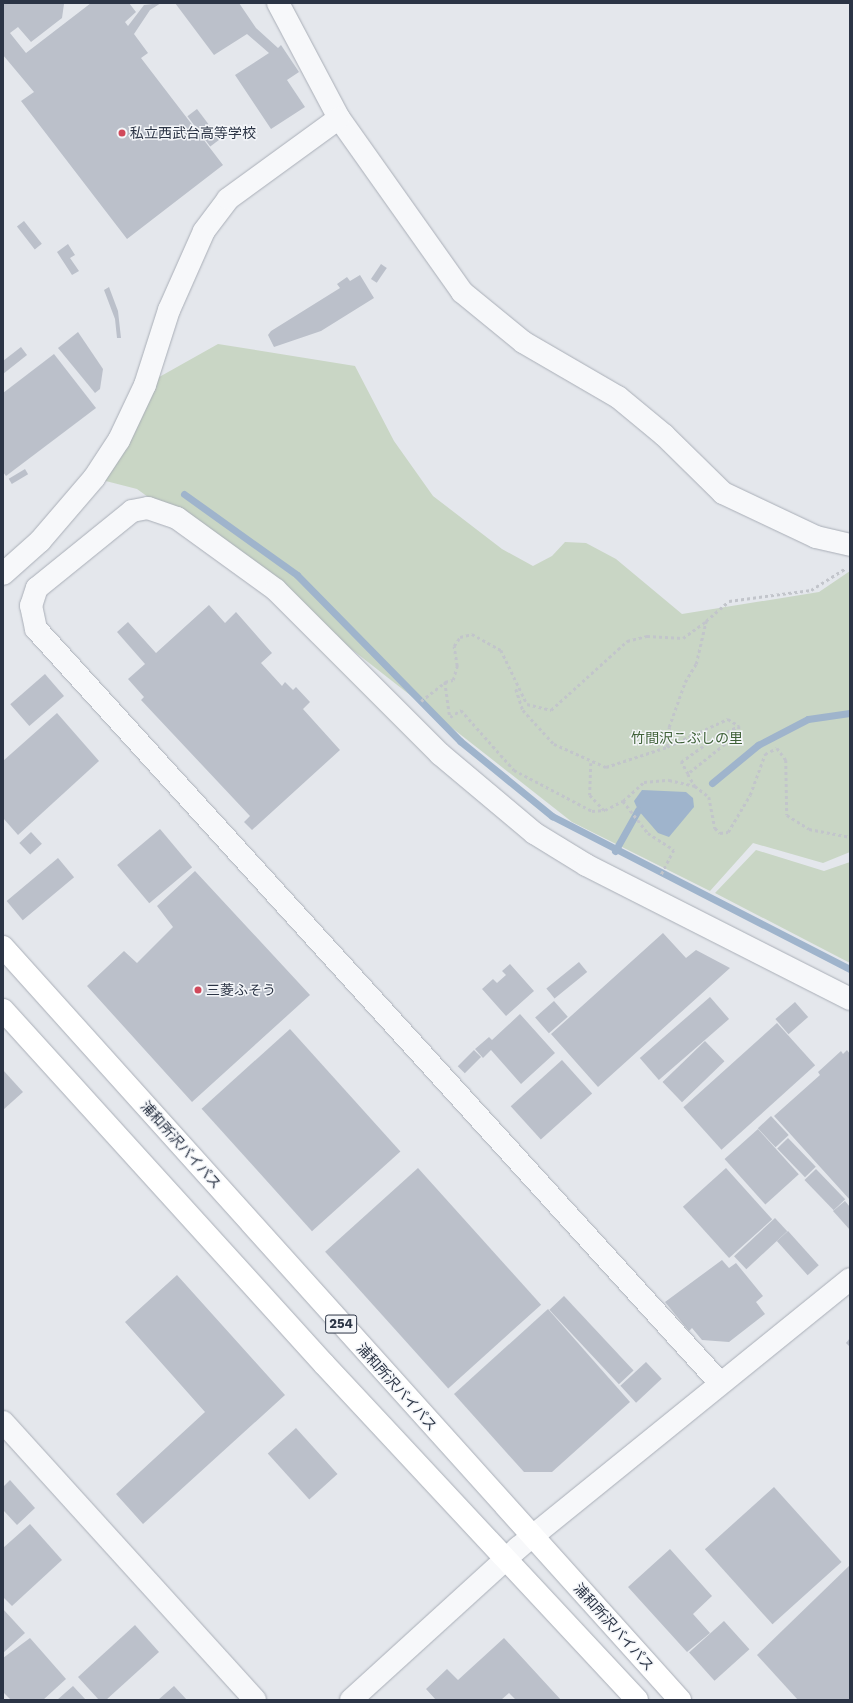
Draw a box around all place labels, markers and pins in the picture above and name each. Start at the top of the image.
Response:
place label: 私立西武台高等学校 [130,125,256,141]
marker: 私立西武台高等学校 [117,128,127,138]
place label: 三菱ふそう [206,982,276,998]
marker: 三菱ふそう [193,985,203,995]

